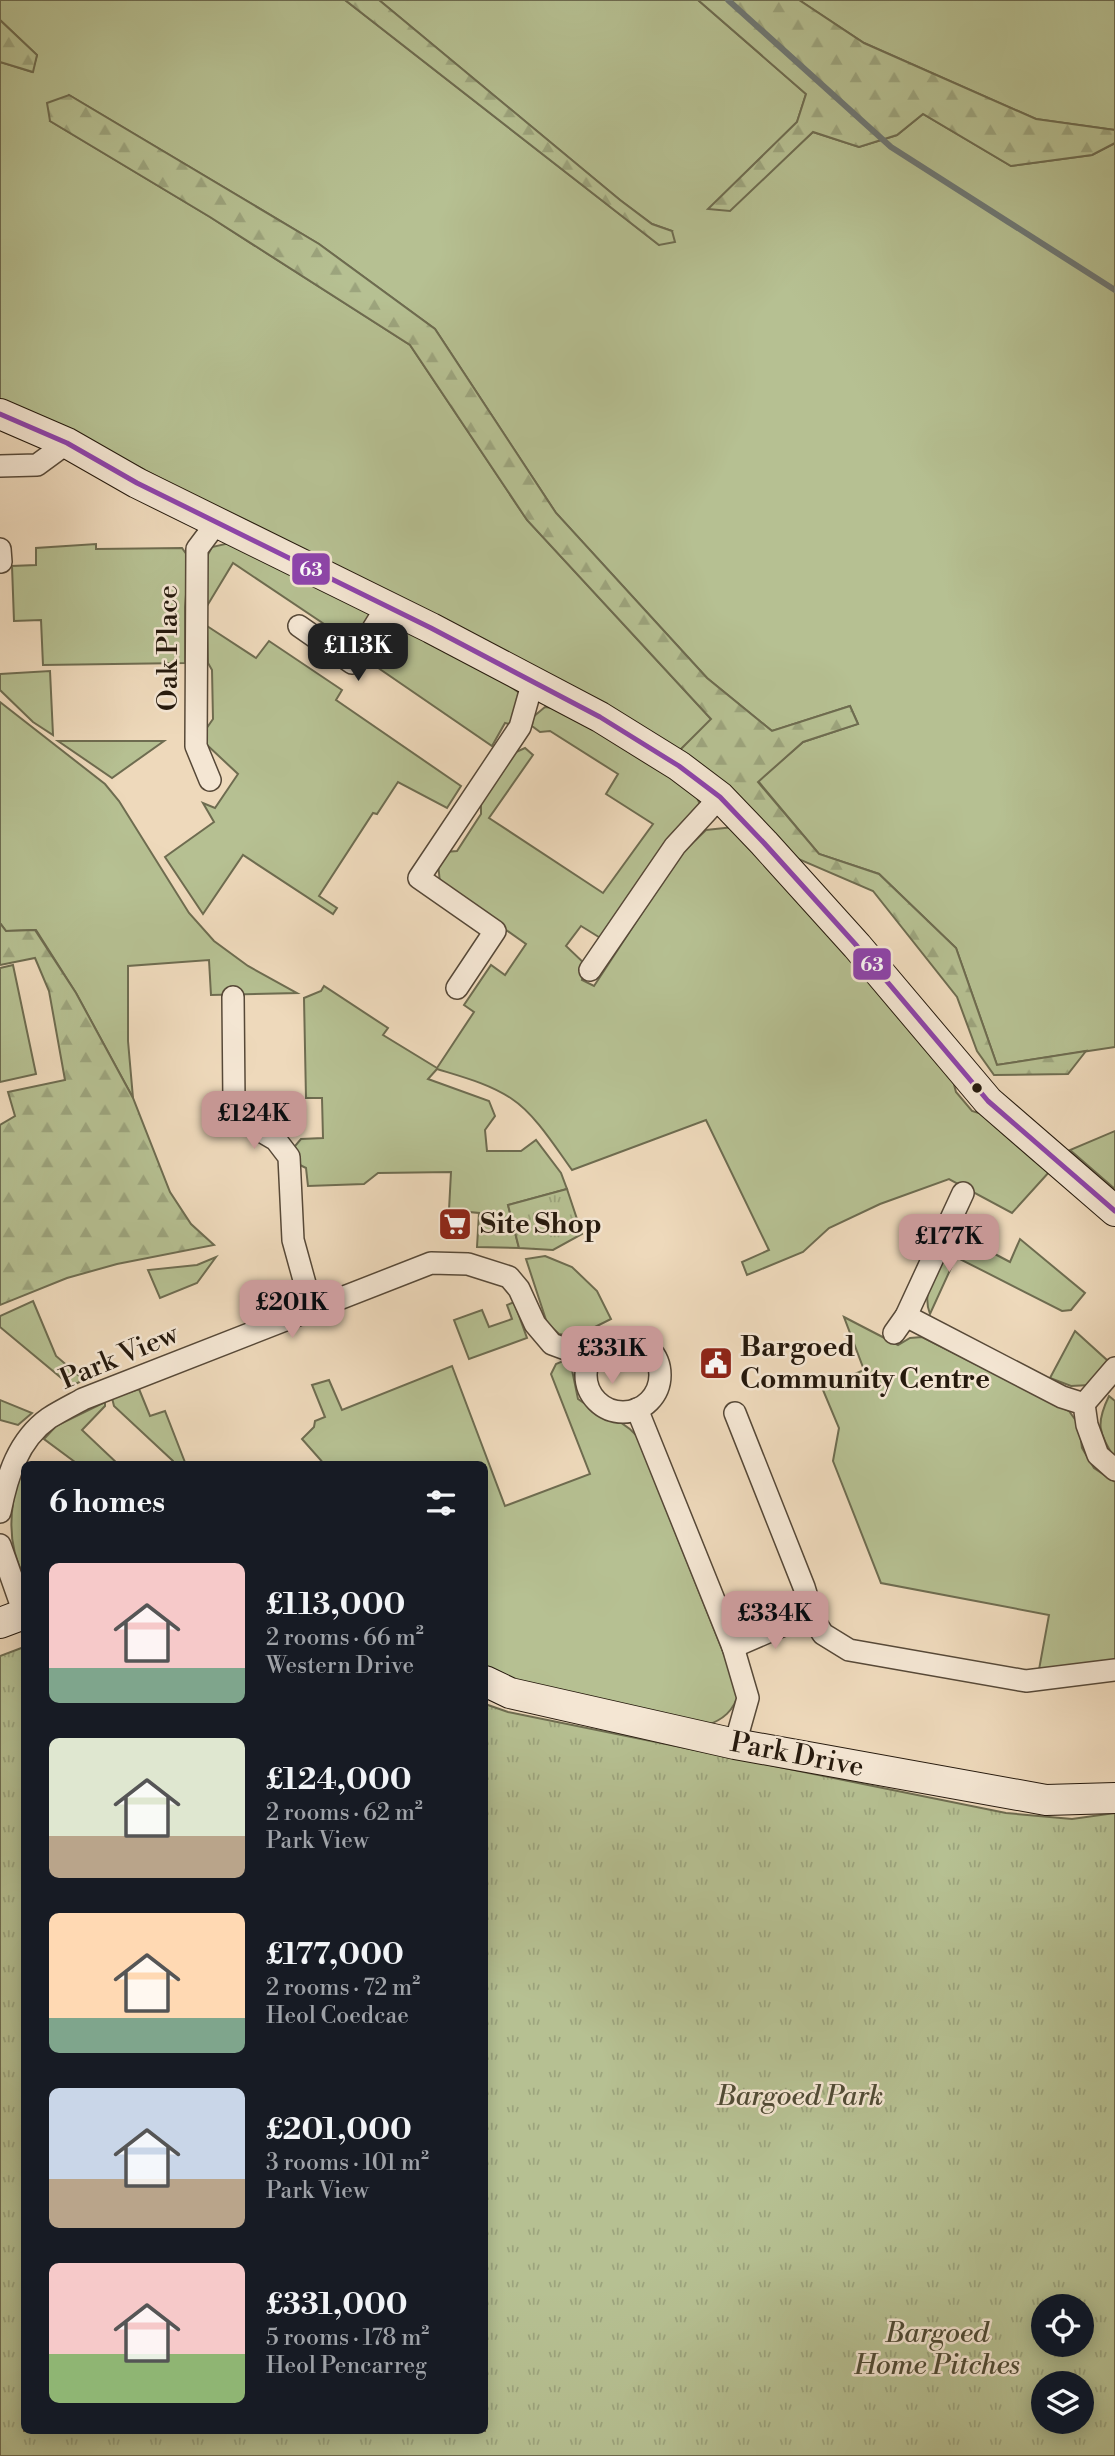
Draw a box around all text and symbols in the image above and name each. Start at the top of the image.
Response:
line badge: 63 [291,552,331,586]
text: 63 [299,558,323,582]
street label: Oak Place [151,585,186,711]
pin: £113K [309,624,407,683]
text: £113K [324,632,392,660]
line badge: 63 [852,947,892,981]
text: 63 [860,953,884,977]
unlabelled marker [970,1081,984,1095]
pin: £124K [205,1092,303,1151]
text: £124K [218,1100,290,1128]
supermarket icon: Site Shop [436,1205,474,1243]
place label: Site Shop [480,1207,602,1242]
pin: £177K [900,1214,998,1274]
text: £177K [915,1223,983,1251]
pin: £201K [243,1280,341,1340]
text: £201K [256,1289,328,1317]
street label: Park View [55,1316,184,1398]
pin: £331K [563,1326,661,1386]
place label: Bargoed Community Centre [740,1330,990,1397]
text: £331K [577,1335,647,1363]
public building icon: Bargoed Community Centre [697,1344,735,1382]
text: 6 homes [49,1484,165,1522]
icon: filters [422,1484,460,1522]
text: £113,000 [266,1586,405,1624]
icon: home [105,1591,189,1675]
pin: £334K [726,1592,824,1651]
text: £334K [738,1600,812,1628]
text: 2 rooms · 66 m² [266,1624,424,1652]
text: Western Drive [266,1652,414,1680]
street label: Park Drive [727,1725,867,1785]
text: £124,000 [266,1761,412,1799]
icon: home [105,1766,189,1850]
text: 2 rooms · 62 m² [266,1799,423,1827]
text: Park View [266,1827,369,1855]
text: £177,000 [266,1936,404,1974]
icon: home [105,1941,189,2025]
text: 2 rooms · 72 m² [266,1974,420,2002]
text: Heol Coedcae [266,2002,409,2030]
park label: Bargoed Park [716,2079,883,2114]
text: £201,000 [266,2111,412,2149]
icon: home [105,2116,189,2200]
text: 3 rooms · 101 m² [266,2149,429,2177]
text: Park View [266,2177,369,2205]
text: £331,000 [266,2286,408,2324]
icon: home [105,2291,189,2375]
map controls [1031,2294,1094,2434]
button: locate [1031,2294,1094,2357]
park label: Bargoed Home Pitches [853,2316,1020,2383]
text: 5 rooms · 178 m² [266,2324,429,2352]
text: Heol Pencarreg [266,2352,427,2380]
button: layers [1031,2371,1094,2434]

